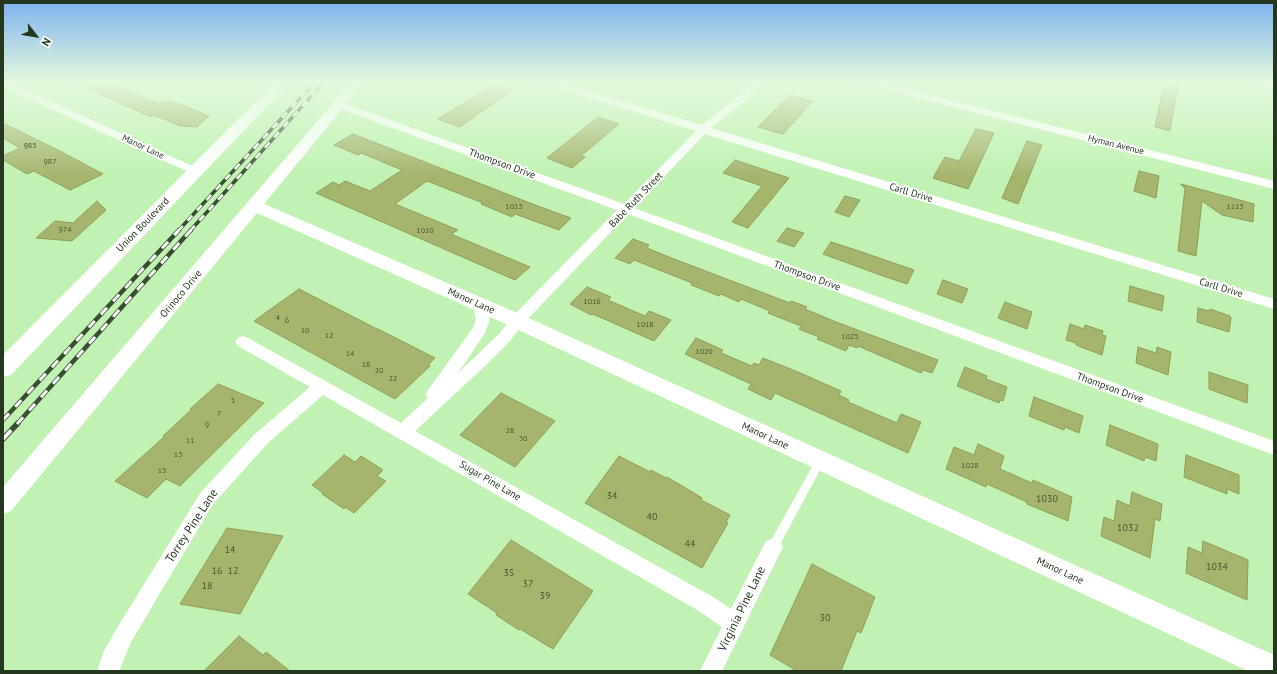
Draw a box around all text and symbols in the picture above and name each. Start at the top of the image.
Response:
north arrow [16,16,56,56]
text: N [38,35,54,49]
street label: Manor Lane [120,133,166,161]
street label: Hyman Avenue [1087,133,1145,157]
house number: 985 [23,141,37,151]
street label: Thompson Drive [467,146,537,182]
house number: 987 [43,157,57,167]
street label: Babe Ruth Street [607,170,665,230]
street label: Carll Drive [888,181,934,205]
street label: Union Boulevard [114,195,172,255]
house number: 1013 [505,202,523,212]
house number: 1113 [1226,202,1244,212]
house number: 974 [58,225,72,235]
house number: 1010 [416,226,434,236]
street label: Thompson Drive [772,258,842,294]
street label: Orinoco Drive [158,268,204,320]
street label: Carll Drive [1198,276,1244,300]
street label: Manor Lane [446,285,496,317]
house number: 1016 [583,297,601,307]
house number: 4 [276,313,280,323]
house number: 6 [285,316,289,326]
house number: 1018 [636,320,654,330]
house number: 10 [301,326,309,336]
house number: 12 [325,331,333,341]
house number: 1025 [841,332,859,342]
house number: 1020 [695,347,713,357]
house number: 14 [346,349,354,359]
house number: 18 [362,360,370,370]
house number: 20 [375,366,383,376]
street label: Thompson Drive [1075,370,1145,406]
house number: 22 [389,374,397,384]
house number: 5 [231,396,235,406]
house number: 7 [217,409,221,419]
house number: 9 [205,420,209,430]
street label: Manor Lane [740,420,790,452]
house number: 28 [506,426,514,436]
house number: 30 [519,434,527,444]
house number: 11 [186,436,194,446]
house number: 13 [174,450,182,460]
street label: Sugar Pine Lane [457,459,523,503]
house number: 1028 [961,461,979,471]
house number: 15 [158,466,166,476]
street label: Torrey Pine Lane [163,487,221,565]
house number: 34 [607,490,617,502]
house number: 1030 [1036,493,1058,505]
house number: 40 [647,511,657,523]
house number: 1032 [1117,522,1139,534]
house number: 44 [685,538,695,550]
house number: 14 [225,544,235,556]
street label: Manor Lane [1035,555,1085,587]
house number: 1034 [1206,561,1228,573]
street label: Virginia Pine Lane [715,564,769,654]
house number: 16 [212,565,222,577]
house number: 12 [228,565,238,577]
house number: 35 [504,567,514,579]
house number: 37 [523,578,533,590]
house number: 18 [202,580,212,592]
house number: 39 [540,590,550,602]
house number: 30 [820,612,830,624]

